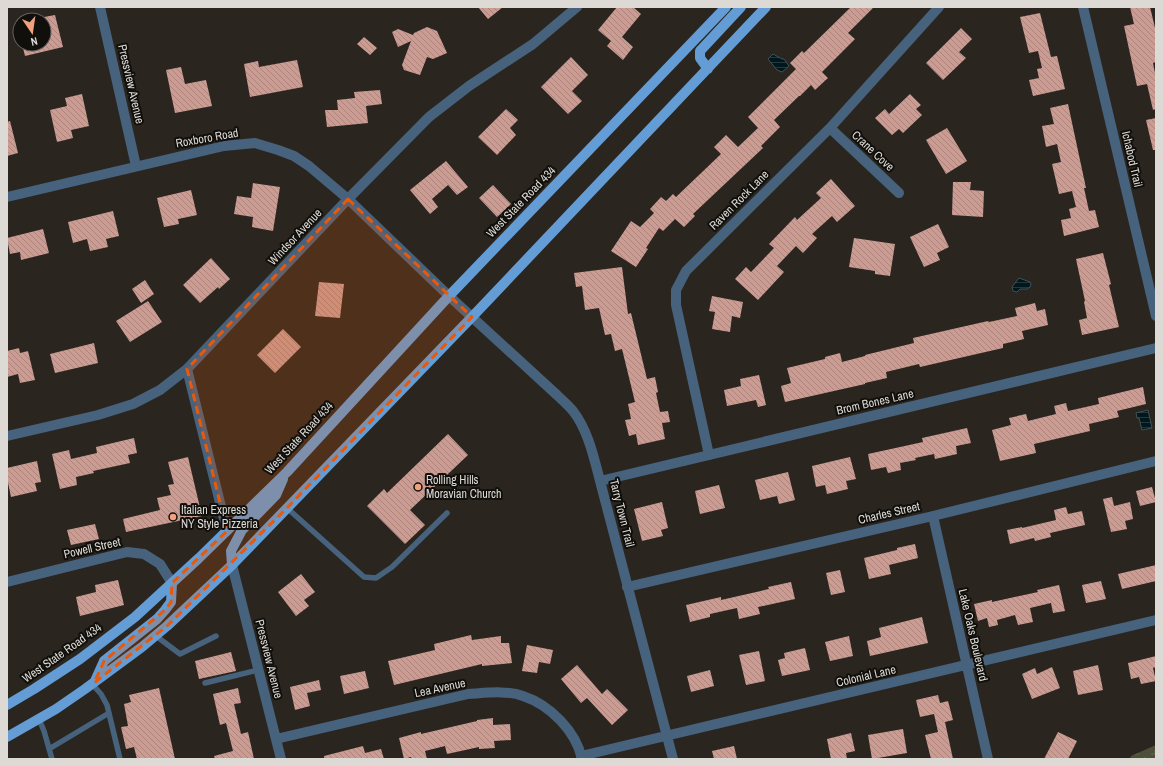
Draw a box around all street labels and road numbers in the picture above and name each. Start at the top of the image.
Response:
street label: Pressview Avenue [114,43,148,125]
street label: Roxboro Road [174,125,240,151]
street label: Crane Cove [848,127,898,175]
street label: Ichabod Trail [1118,129,1146,189]
street label: West State Road 434 [483,162,560,241]
street label: Raven Rock Lane [706,167,772,233]
street label: Windsor Avenue [265,205,325,269]
street label: Brom Bones Lane [835,385,915,419]
street label: West State Road 434 [261,398,337,478]
street label: Tarry Town Trail [606,477,638,549]
street label: Charles Street [857,498,922,528]
street label: Powell Street [62,534,122,562]
street label: Lake Oaks Boulevard [955,587,991,683]
street label: Pressview Avenue [251,618,287,700]
street label: West State Road 434 [19,619,105,686]
street label: Colonial Lane [835,661,897,691]
street label: Lea Avenue [413,675,467,701]

